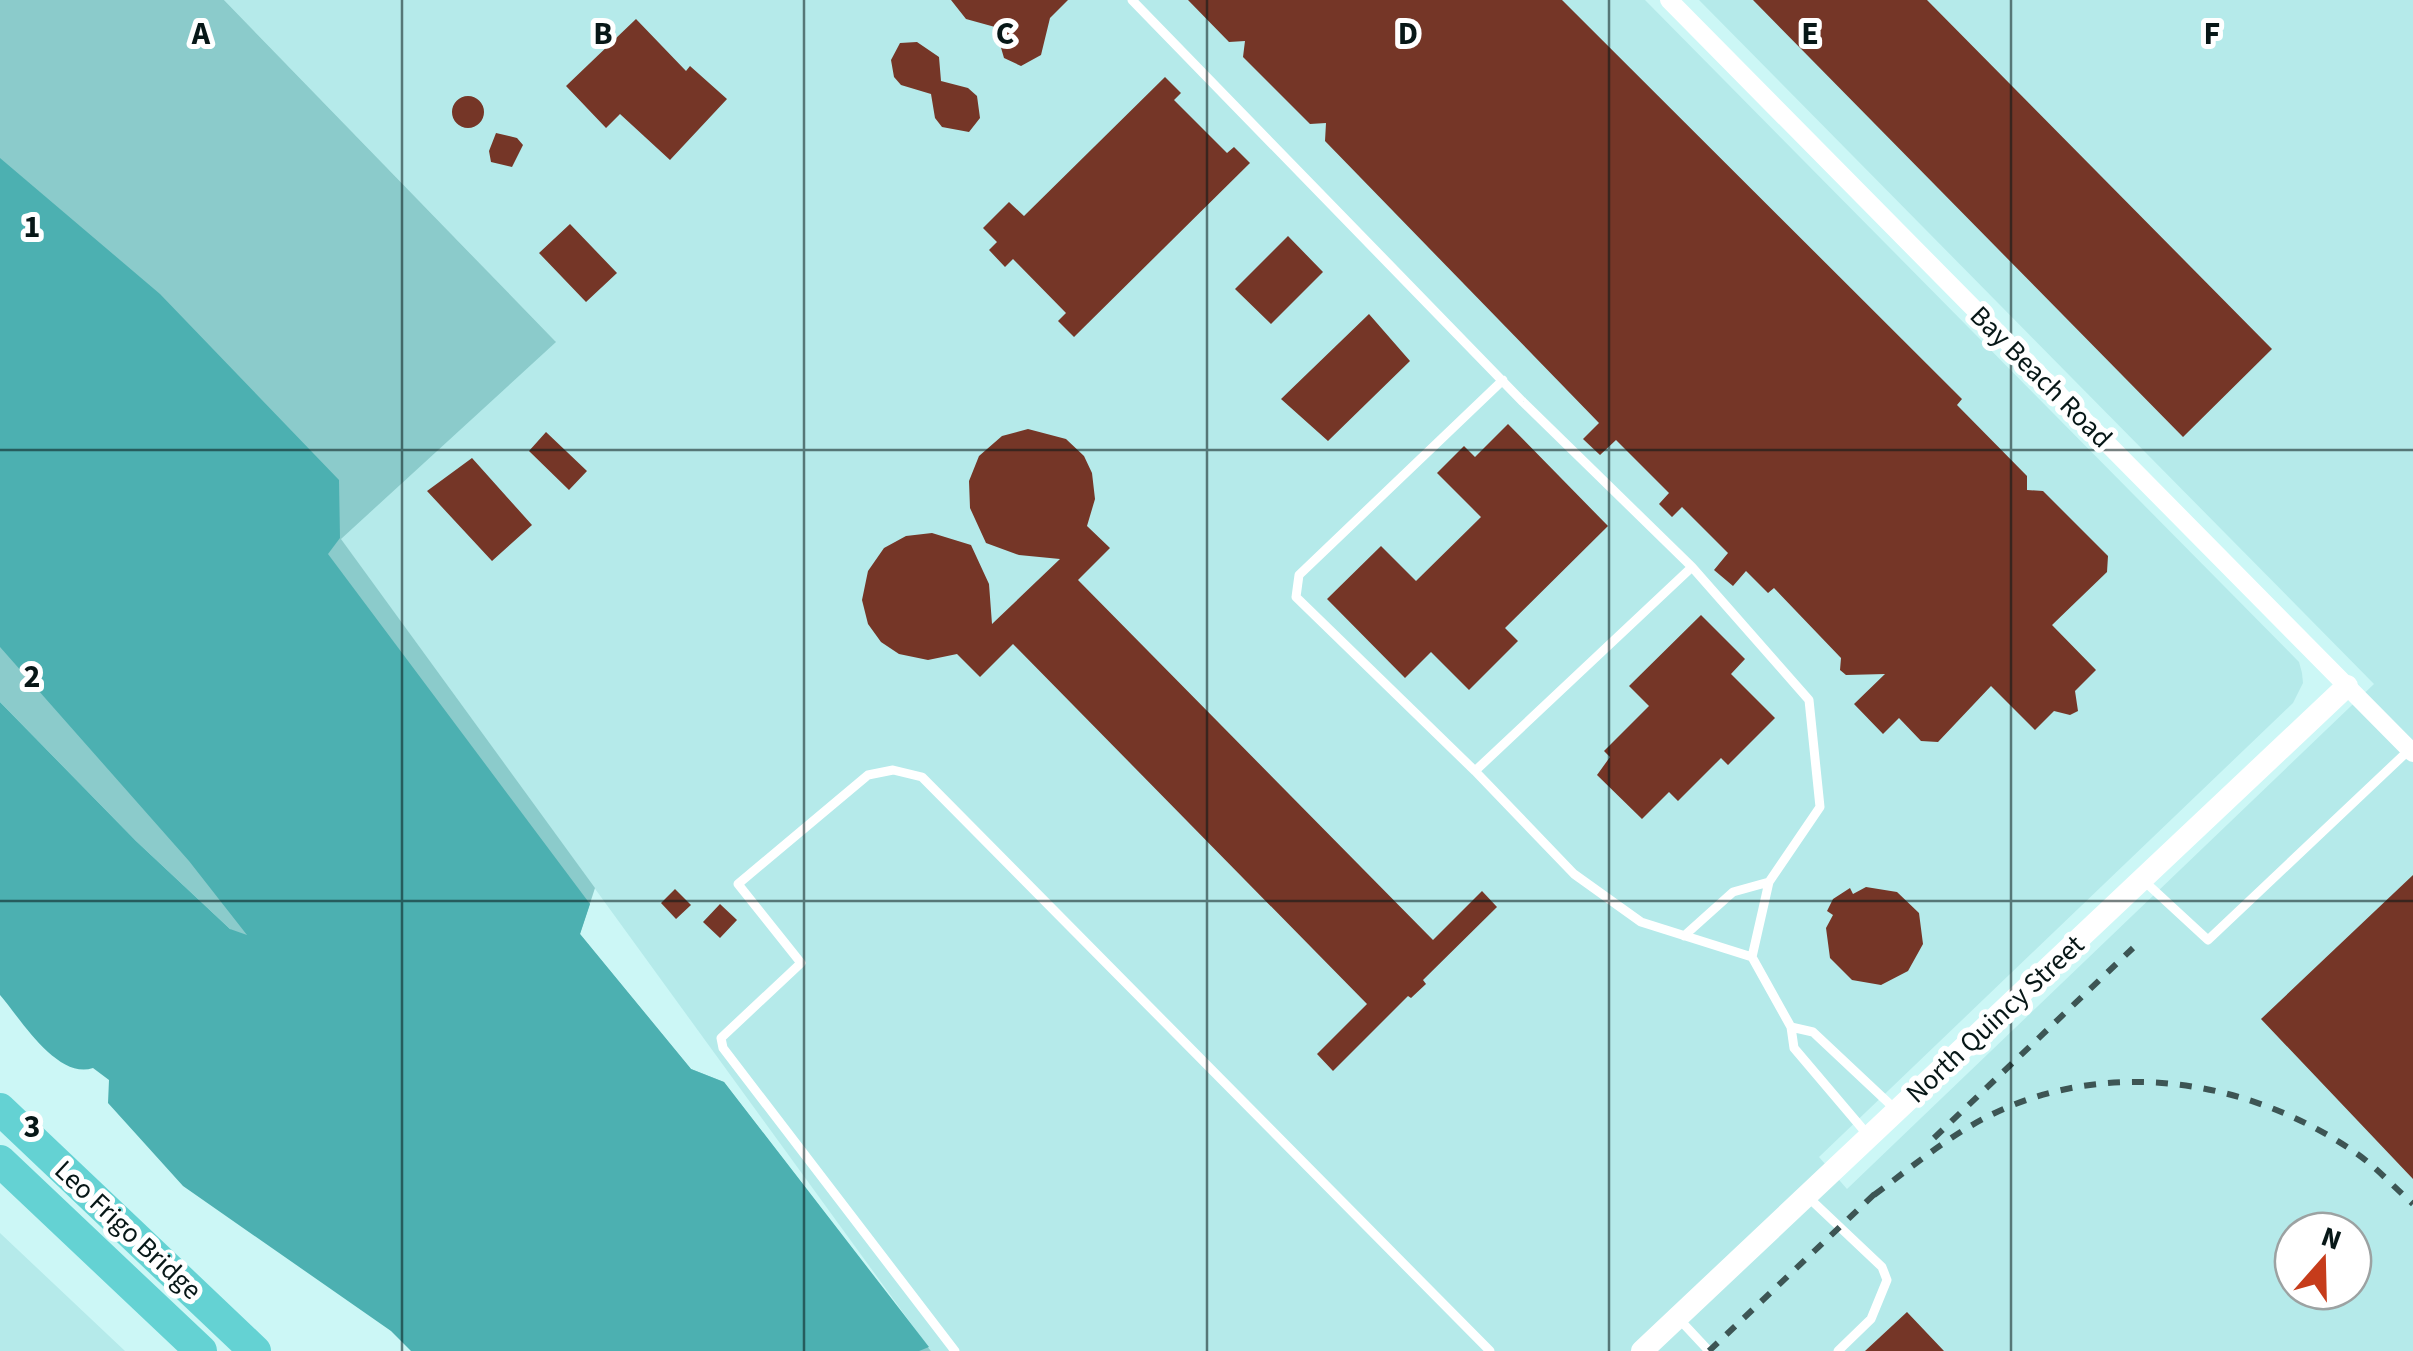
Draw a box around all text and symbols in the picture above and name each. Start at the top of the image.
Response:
text: A [191,11,211,57]
text: B [593,11,613,57]
text: C [996,11,1014,57]
text: D [1398,11,1418,57]
text: E [1801,11,1819,57]
text: F [2204,11,2220,57]
text: 1 [24,204,40,250]
street label: Bay Beach Road [1961,297,2121,457]
text: 2 [24,654,40,700]
street label: North Quincy Street [1897,925,2094,1112]
text: 3 [24,1104,40,1150]
street label: Leo Frigo Bridge [45,1151,211,1309]
north arrow [2273,1211,2373,1311]
text: N [2316,1216,2347,1260]

